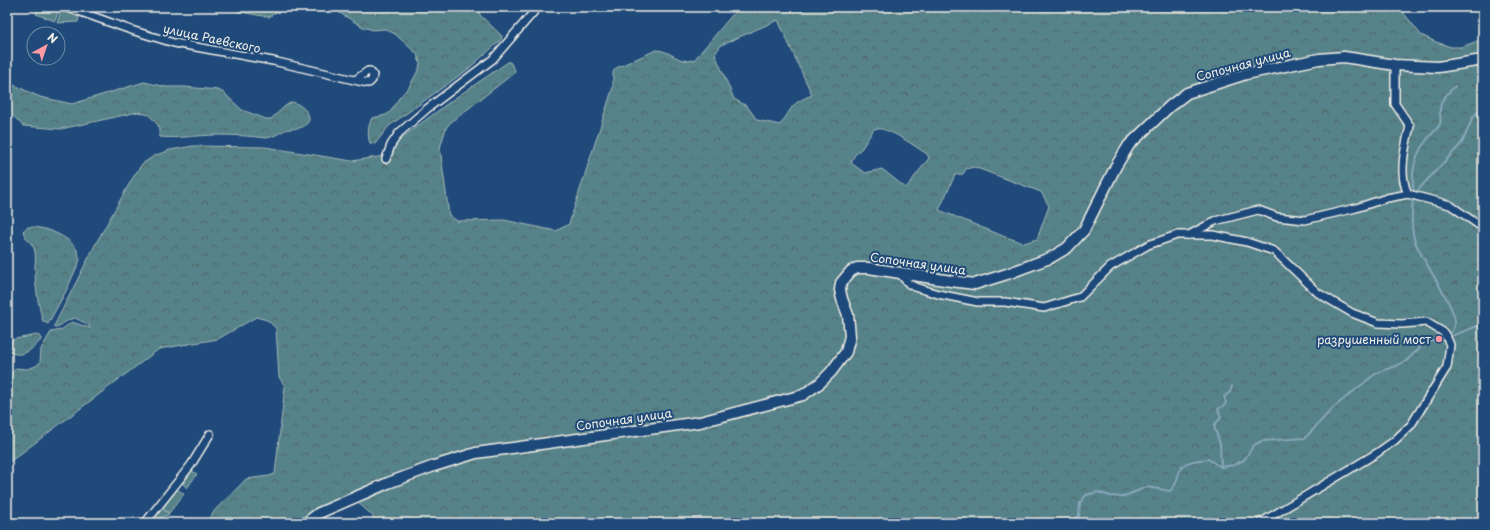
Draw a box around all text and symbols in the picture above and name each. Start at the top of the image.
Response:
street label: улица Раевского [162,19,263,57]
north arrow [26,26,66,66]
text: N [44,29,62,47]
street label: Сопочная улица [1194,43,1292,85]
street label: Сопочная улица [869,247,968,279]
place label: разрушенный мост [1317,330,1431,348]
marker: разрушенный мост [1434,334,1444,344]
street label: Сопочная улица [575,403,674,435]

